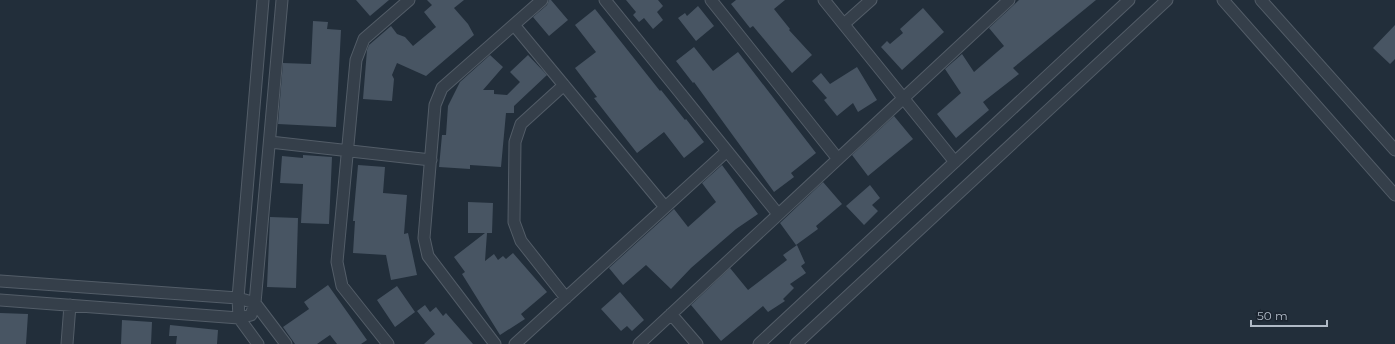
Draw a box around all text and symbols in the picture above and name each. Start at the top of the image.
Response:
scale bar [1251,302,1327,328]
text: 50 m [1257,308,1288,323]

